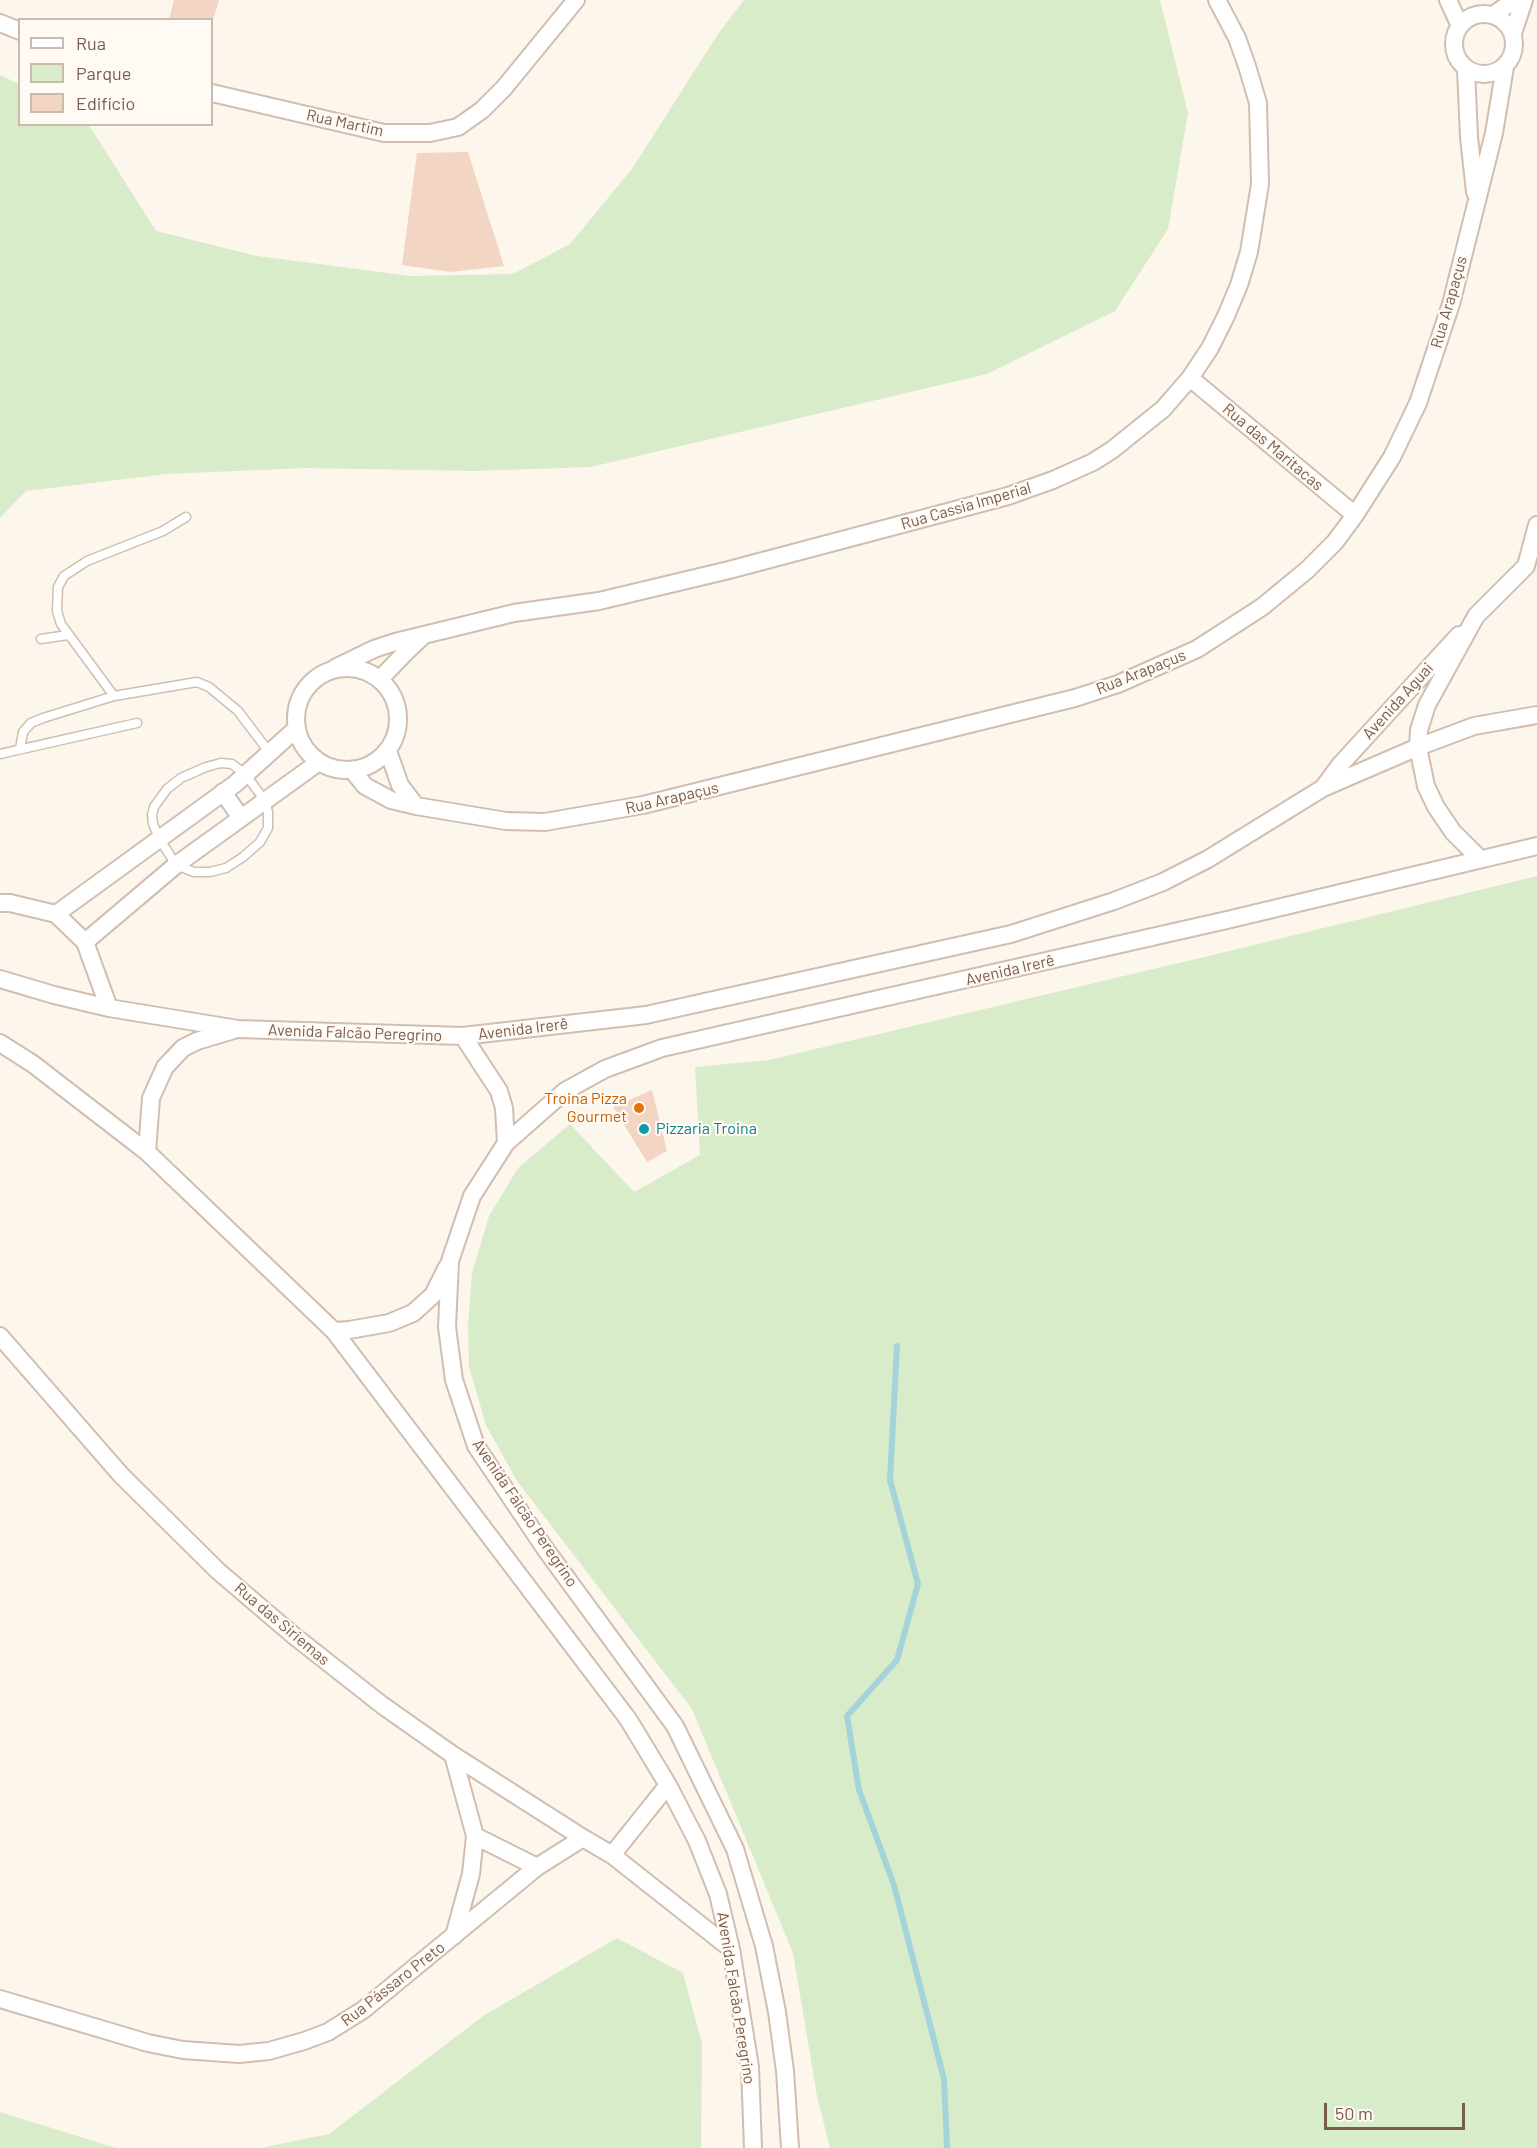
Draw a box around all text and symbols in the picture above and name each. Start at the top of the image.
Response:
legend [18,18,213,126]
text: Rua [76,32,106,54]
text: Parque [76,62,131,84]
text: Edifício [76,92,135,114]
street label: Rua Martim [305,105,385,141]
street label: Rua Arapaçus [1427,254,1471,350]
street label: Rua das Maritacas [1219,399,1327,495]
street label: Rua Cassia Imperial [899,478,1033,534]
street label: Rua Arapaçus [1093,645,1189,699]
street label: Avenida Aguai [1359,659,1437,743]
street label: Rua Arapaçus [624,778,720,818]
street label: Avenida Irerê [964,950,1056,990]
street label: Avenida Irerê [477,1014,569,1044]
street label: Avenida Falcão Peregrino [268,1020,442,1046]
place label: Troina Pizza Gourmet [544,1089,627,1127]
marker: Troina Pizza Gourmet [632,1101,646,1115]
place label: Pizzaria Troina [656,1119,757,1139]
marker: Pizzaria Troina [637,1122,651,1136]
street label: Avenida Falcão Peregrino [468,1435,582,1591]
street label: Rua das Siriemas [230,1579,334,1669]
street label: Avenida Falcão Peregrino [713,1910,759,2086]
street label: Rua Pássaro Preto [337,1938,449,2030]
scale bar [1327,2091,1468,2129]
text: 50 m [1335,2102,1373,2124]

